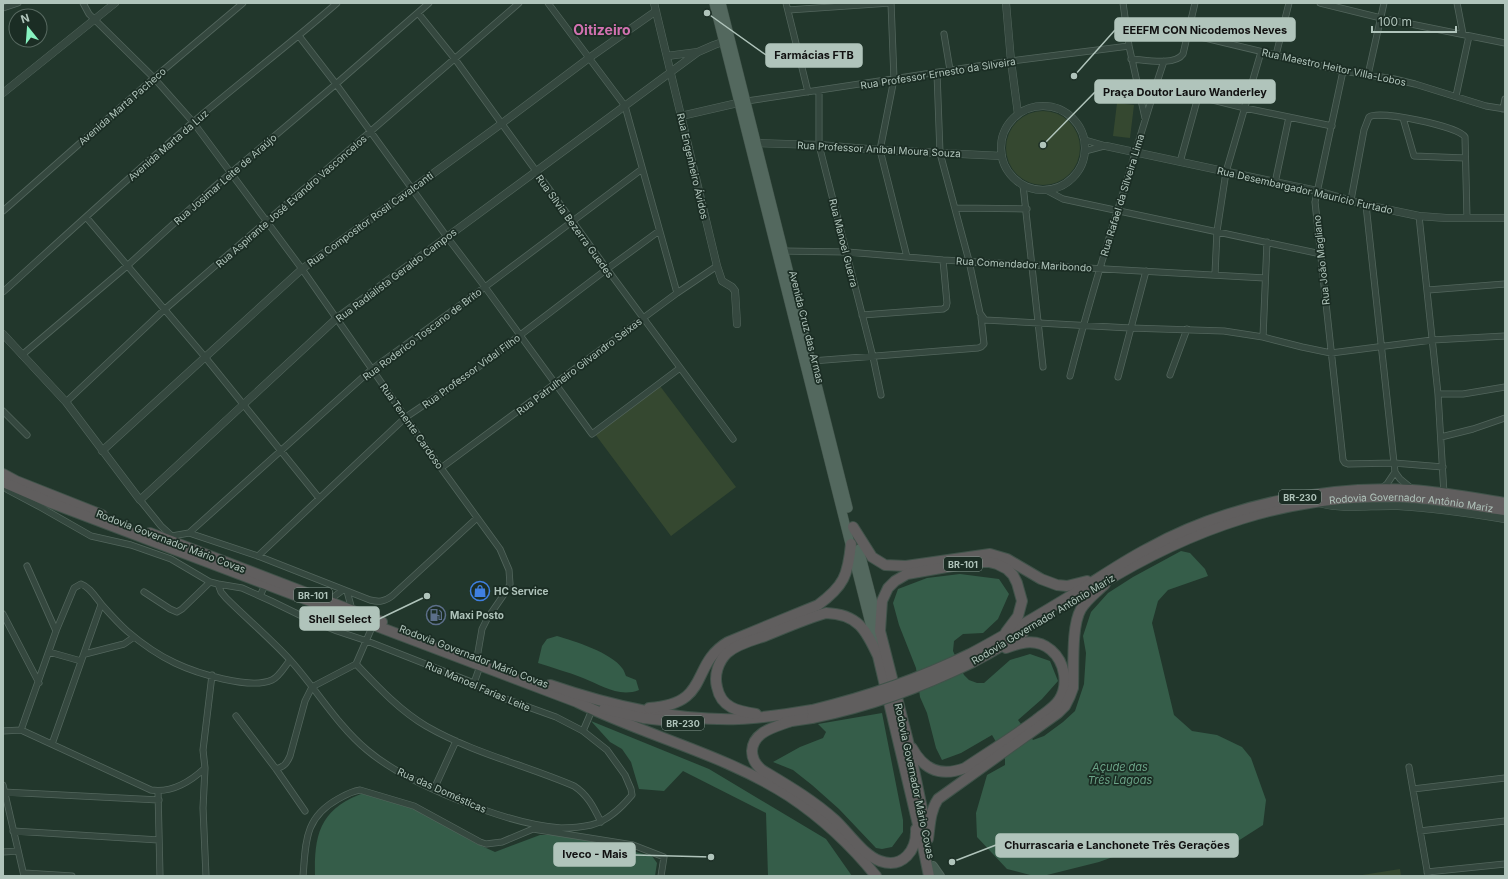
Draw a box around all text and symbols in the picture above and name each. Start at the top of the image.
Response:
north arrow [8,8,48,48]
scale bar [1372,8,1456,34]
text: N [19,11,31,26]
text: 100 m [1378,14,1412,29]
callout: EEEFM CON Nicodemos Neves [1115,18,1295,41]
district label: Oitizeiro [573,21,631,38]
text: EEEFM CON Nicodemos Neves [1123,23,1287,37]
callout: Farmácias FTB [766,44,862,67]
street label: Rua Maestro Heitor Villa-Lobos [1261,46,1407,88]
text: Farmácias FTB [774,48,854,62]
street label: Rua Professor Ernesto da Silveira [860,55,1016,91]
street label: Avenida Marta Pacheco [76,65,168,147]
callout: Praça Doutor Lauro Wanderley [1095,80,1275,103]
text: Praça Doutor Lauro Wanderley [1103,85,1267,99]
street label: Avenida Marta da Luz [125,107,211,183]
street label: Rua Engenheiro Ávidos [675,111,712,220]
street label: Rua Josimar Leite de Araújo [171,131,279,227]
street label: Rua Aspirante José Evandro Vasconcelos [213,132,369,270]
street label: Rua Rafael da Silveira Lima [1098,132,1146,258]
street label: Rua Professor Aníbal Moura Souza [797,139,961,159]
street label: Rua Desembargador Maurício Furtado [1216,164,1394,216]
street label: Rua Compositor Rosil Cavalcanti [305,169,435,269]
street label: Rua Sílvia Bezerra Guedes [534,172,616,280]
street label: Rua Manoel Guerra [827,197,861,289]
street label: Rua João Magliano [1310,215,1332,305]
street label: Rua Radialista Geraldo Campos [333,226,459,324]
street label: Rua Comendador Maribondo [956,254,1092,274]
street label: Avenida Cruz das Armas [787,269,827,385]
street label: Rua Roderico Toscano de Brito [360,285,484,383]
street label: Rua Patrulheiro Gilvandro Seixas [514,315,644,417]
street label: Rua Professor Vidal Filho [420,331,522,411]
street label: Rua Tenente Cardoso [378,381,446,471]
road number: BR-230 [1279,490,1321,504]
street label: Rodovia Governador Antônio Mariz [1328,491,1494,514]
street label: Rodovia Governador Mário Covas [95,507,247,575]
road number: BR-101 [944,557,982,571]
street label: Rodovia Governador Antônio Mariz [969,571,1117,667]
shop icon: HC Service [469,580,491,602]
place label: HC Service [494,585,549,597]
road number: BR-101 [294,588,332,602]
fuel station icon: Maxi Posto [425,604,447,626]
callout: Shell Select [300,607,379,630]
place label: Maxi Posto [450,609,504,621]
text: Shell Select [309,612,371,626]
street label: Rodovia Governador Mário Covas [398,622,550,690]
street label: Rua Manoel Farias Leite [424,658,532,714]
street label: Rodovia Governador Mário Covas [893,702,937,860]
road number: BR-230 [662,716,704,730]
water label: Açude das Três Lagoas [1088,760,1152,787]
street label: Rua das Domésticas [396,765,488,815]
callout: Churrascaria e Lanchonete Três Gerações [996,834,1238,857]
text: Churrascaria e Lanchonete Três Gerações [1004,838,1230,852]
callout: Iveco - Mais [554,843,635,866]
text: Iveco - Mais [562,847,628,861]

